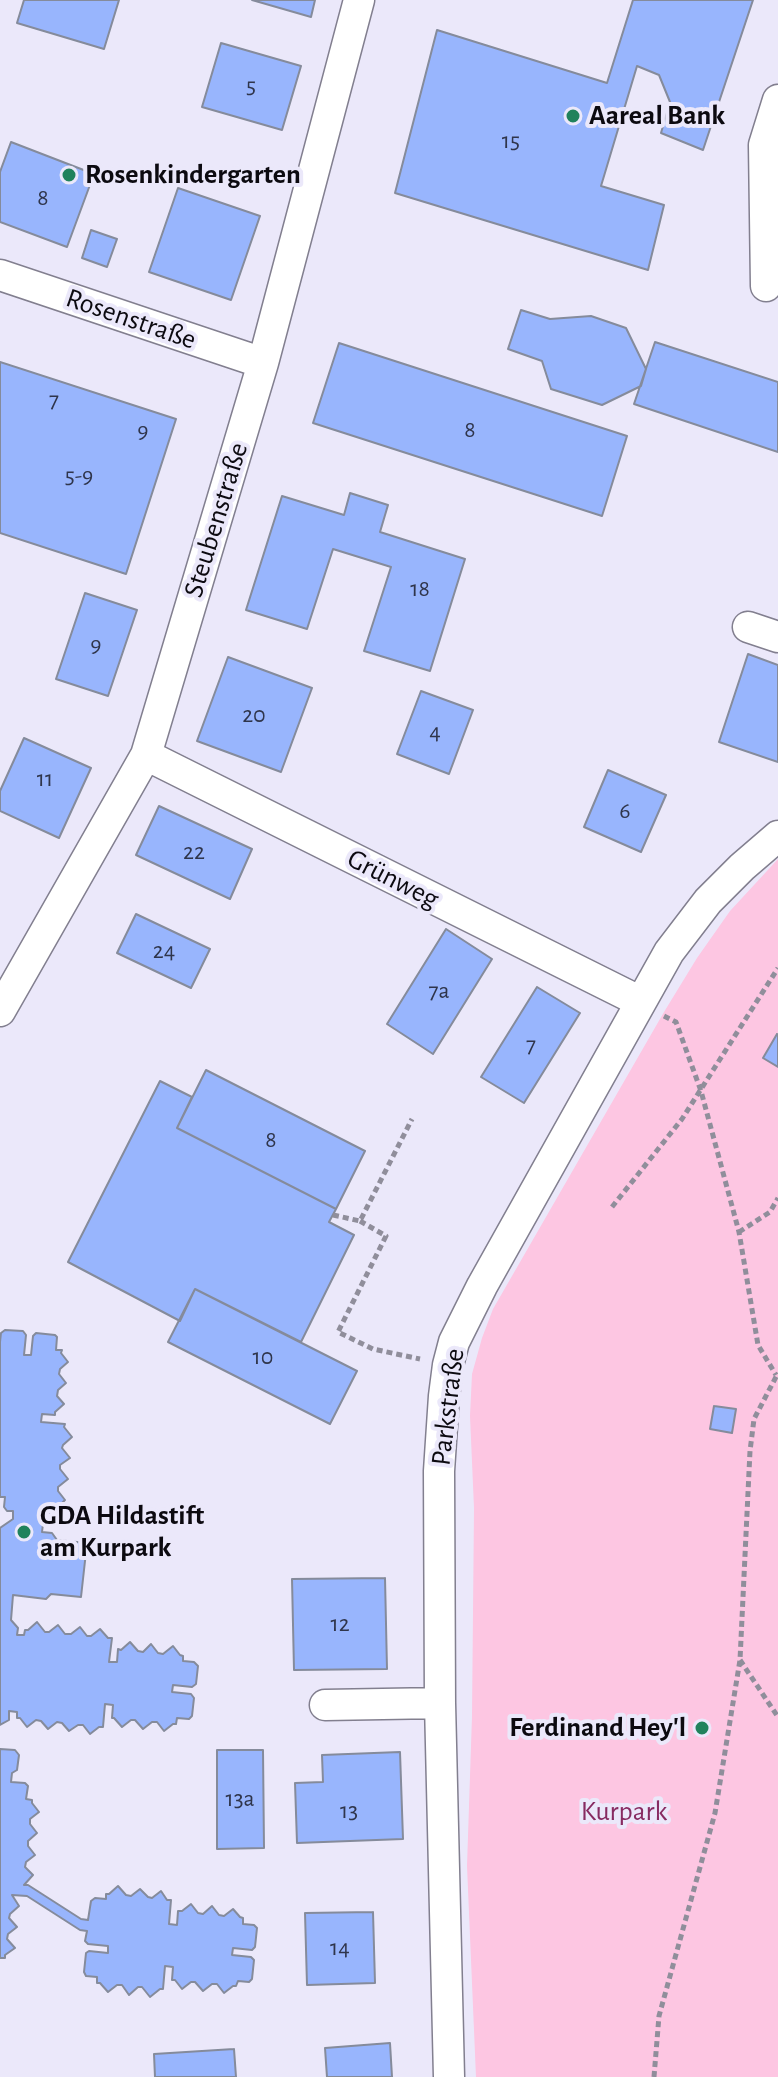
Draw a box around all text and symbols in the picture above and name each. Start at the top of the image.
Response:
house number: 5 [246,72,256,100]
place label: Aareal Bank [589,99,725,133]
marker: Aareal Bank [564,107,582,125]
house number: 15 [502,127,520,155]
place label: Rosenkindergarten [85,158,301,192]
marker: Rosenkindergarten [60,166,78,184]
house number: 8 [37,184,49,212]
street label: Rosenstraße [62,281,200,357]
house number: 7 [49,386,59,414]
house number: 8 [464,416,476,444]
house number: 9 [137,417,149,445]
street label: Steubenstraße [177,439,255,601]
house number: 5-9 [65,462,93,490]
house number: 18 [410,575,430,603]
house number: 9 [90,631,102,659]
house number: 20 [242,701,266,729]
house number: 4 [429,718,441,746]
house number: 11 [37,765,53,793]
house number: 6 [619,797,631,825]
house number: 22 [183,838,205,866]
street label: Grünweg [342,842,444,916]
house number: 24 [153,937,175,965]
house number: 7a [428,977,450,1005]
house number: 7 [526,1031,536,1059]
house number: 8 [265,1126,277,1154]
house number: 10 [253,1343,273,1371]
street label: Parkstraße [424,1347,472,1467]
place label: GDA Hildastift am Kurpark [40,1499,204,1565]
marker: GDA Hildastift am Kurpark [15,1523,33,1541]
house number: 12 [330,1610,350,1638]
place label: Ferdinand Hey'l [509,1711,686,1745]
marker: Ferdinand Hey'l [693,1719,711,1737]
house number: 13a [225,1785,255,1813]
park label: Kurpark [581,1795,667,1829]
house number: 13 [340,1797,358,1825]
house number: 14 [330,1934,350,1962]

